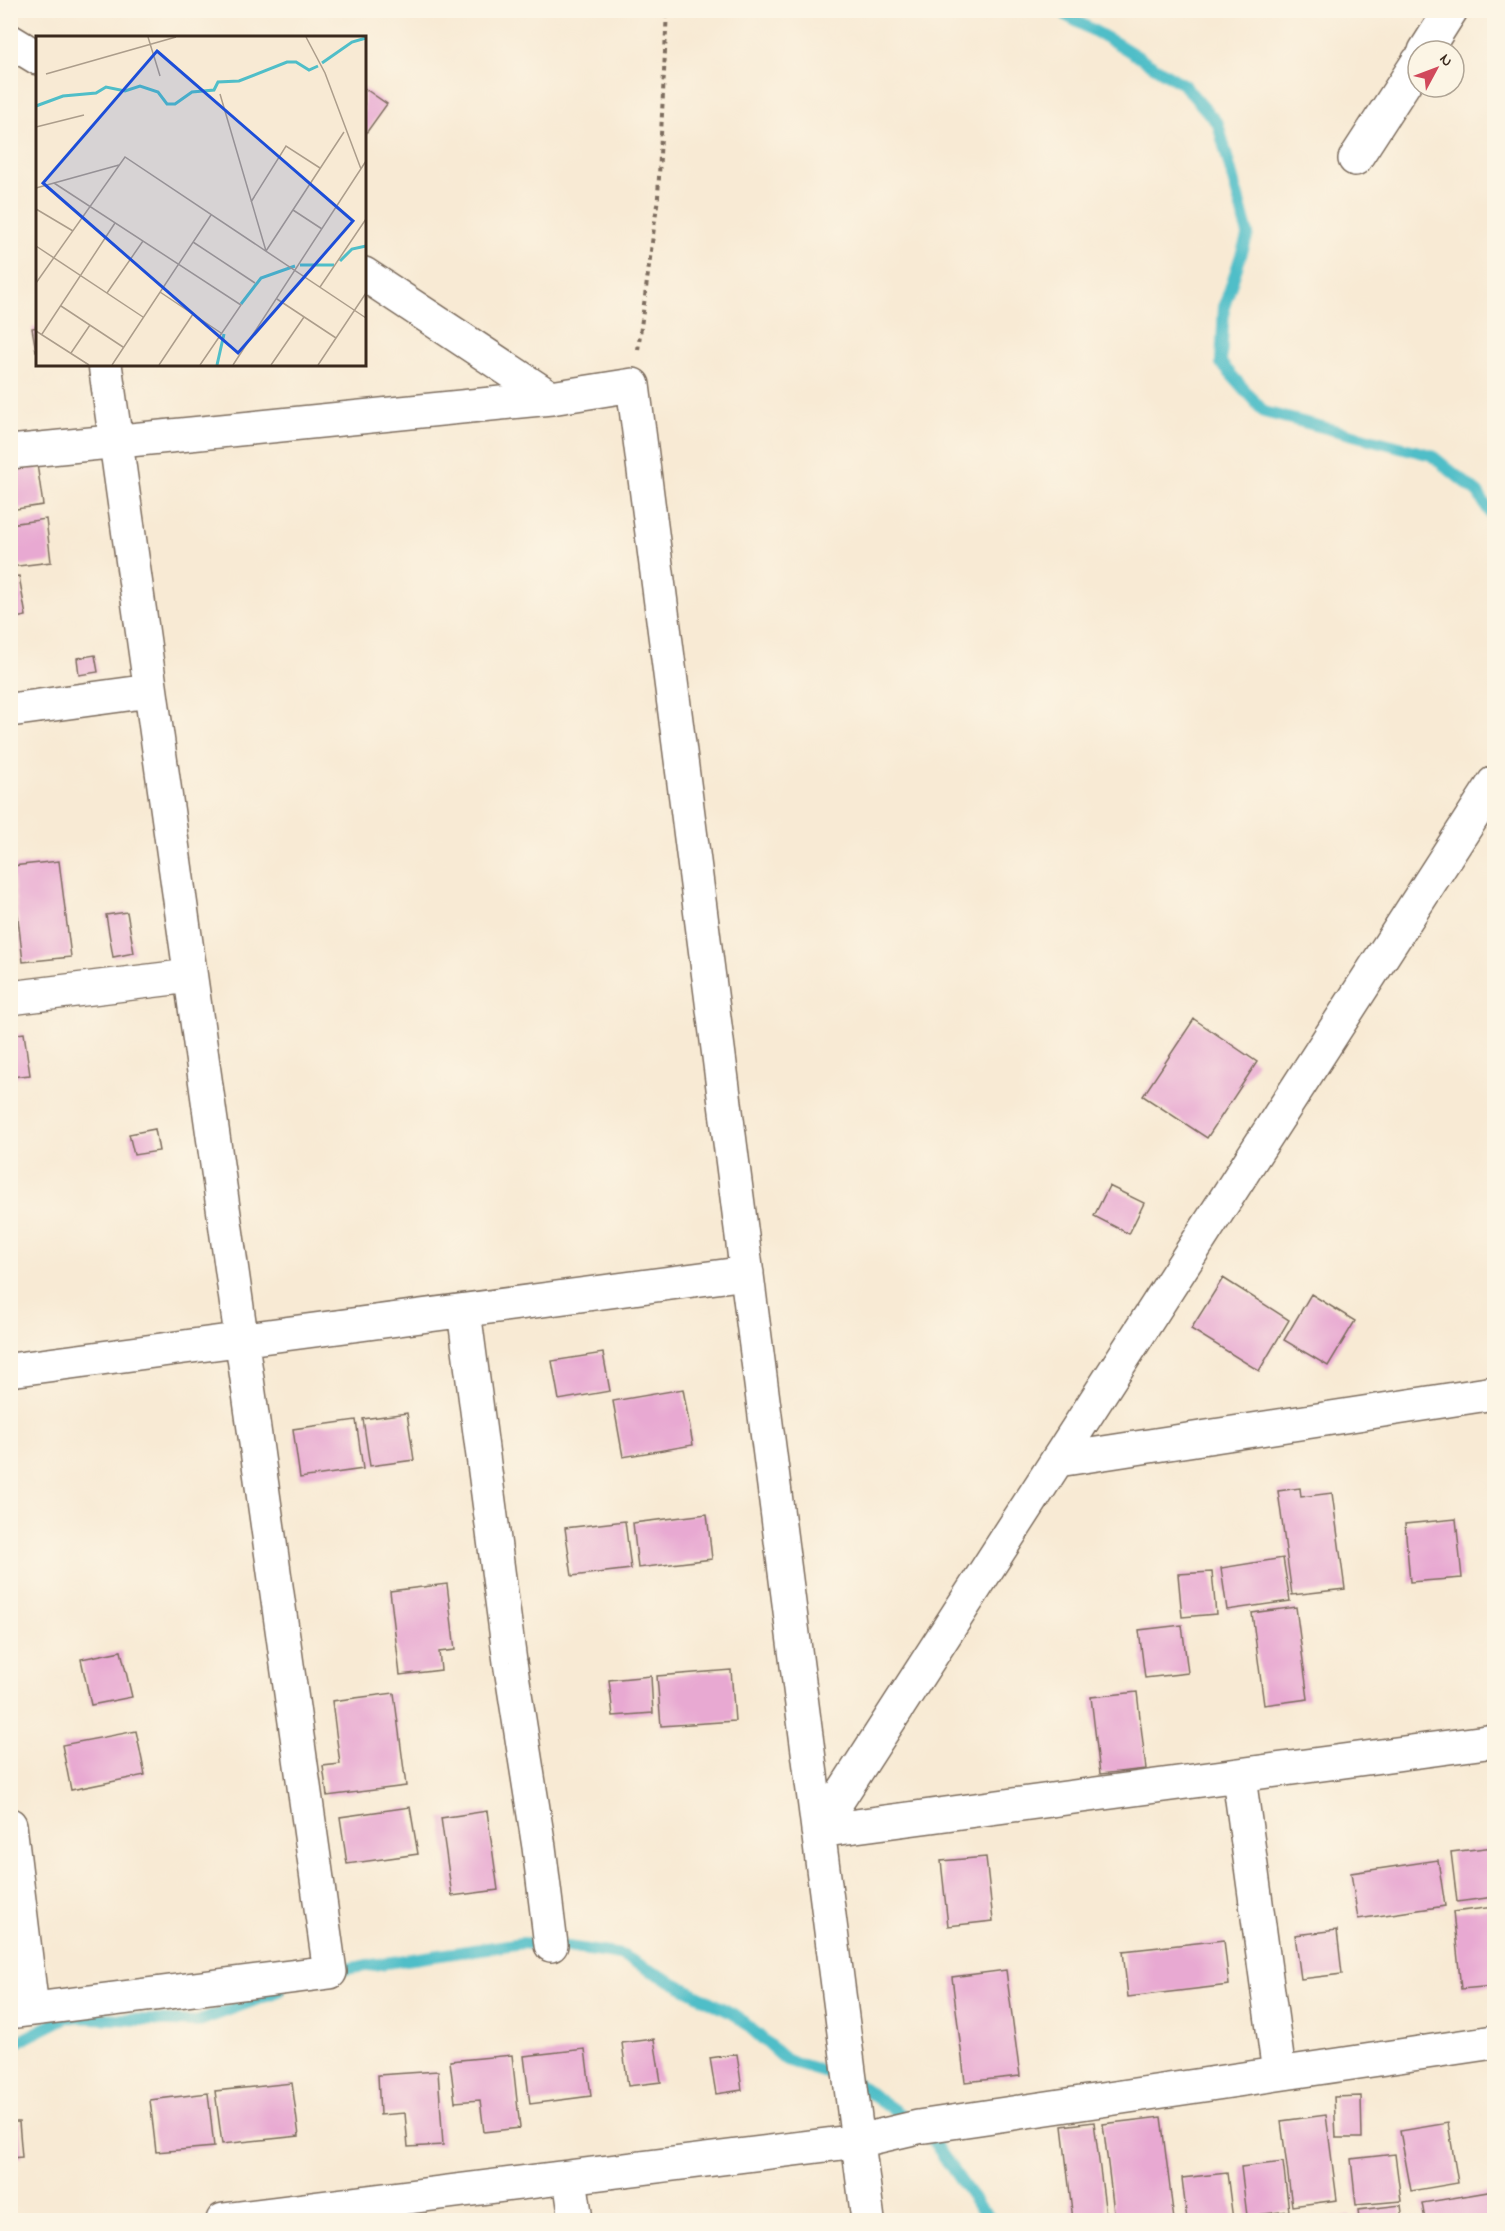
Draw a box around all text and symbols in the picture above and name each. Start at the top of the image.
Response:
inset map [36,36,366,366]
north arrow [1406,39,1466,99]
text: N [1433,49,1459,73]

